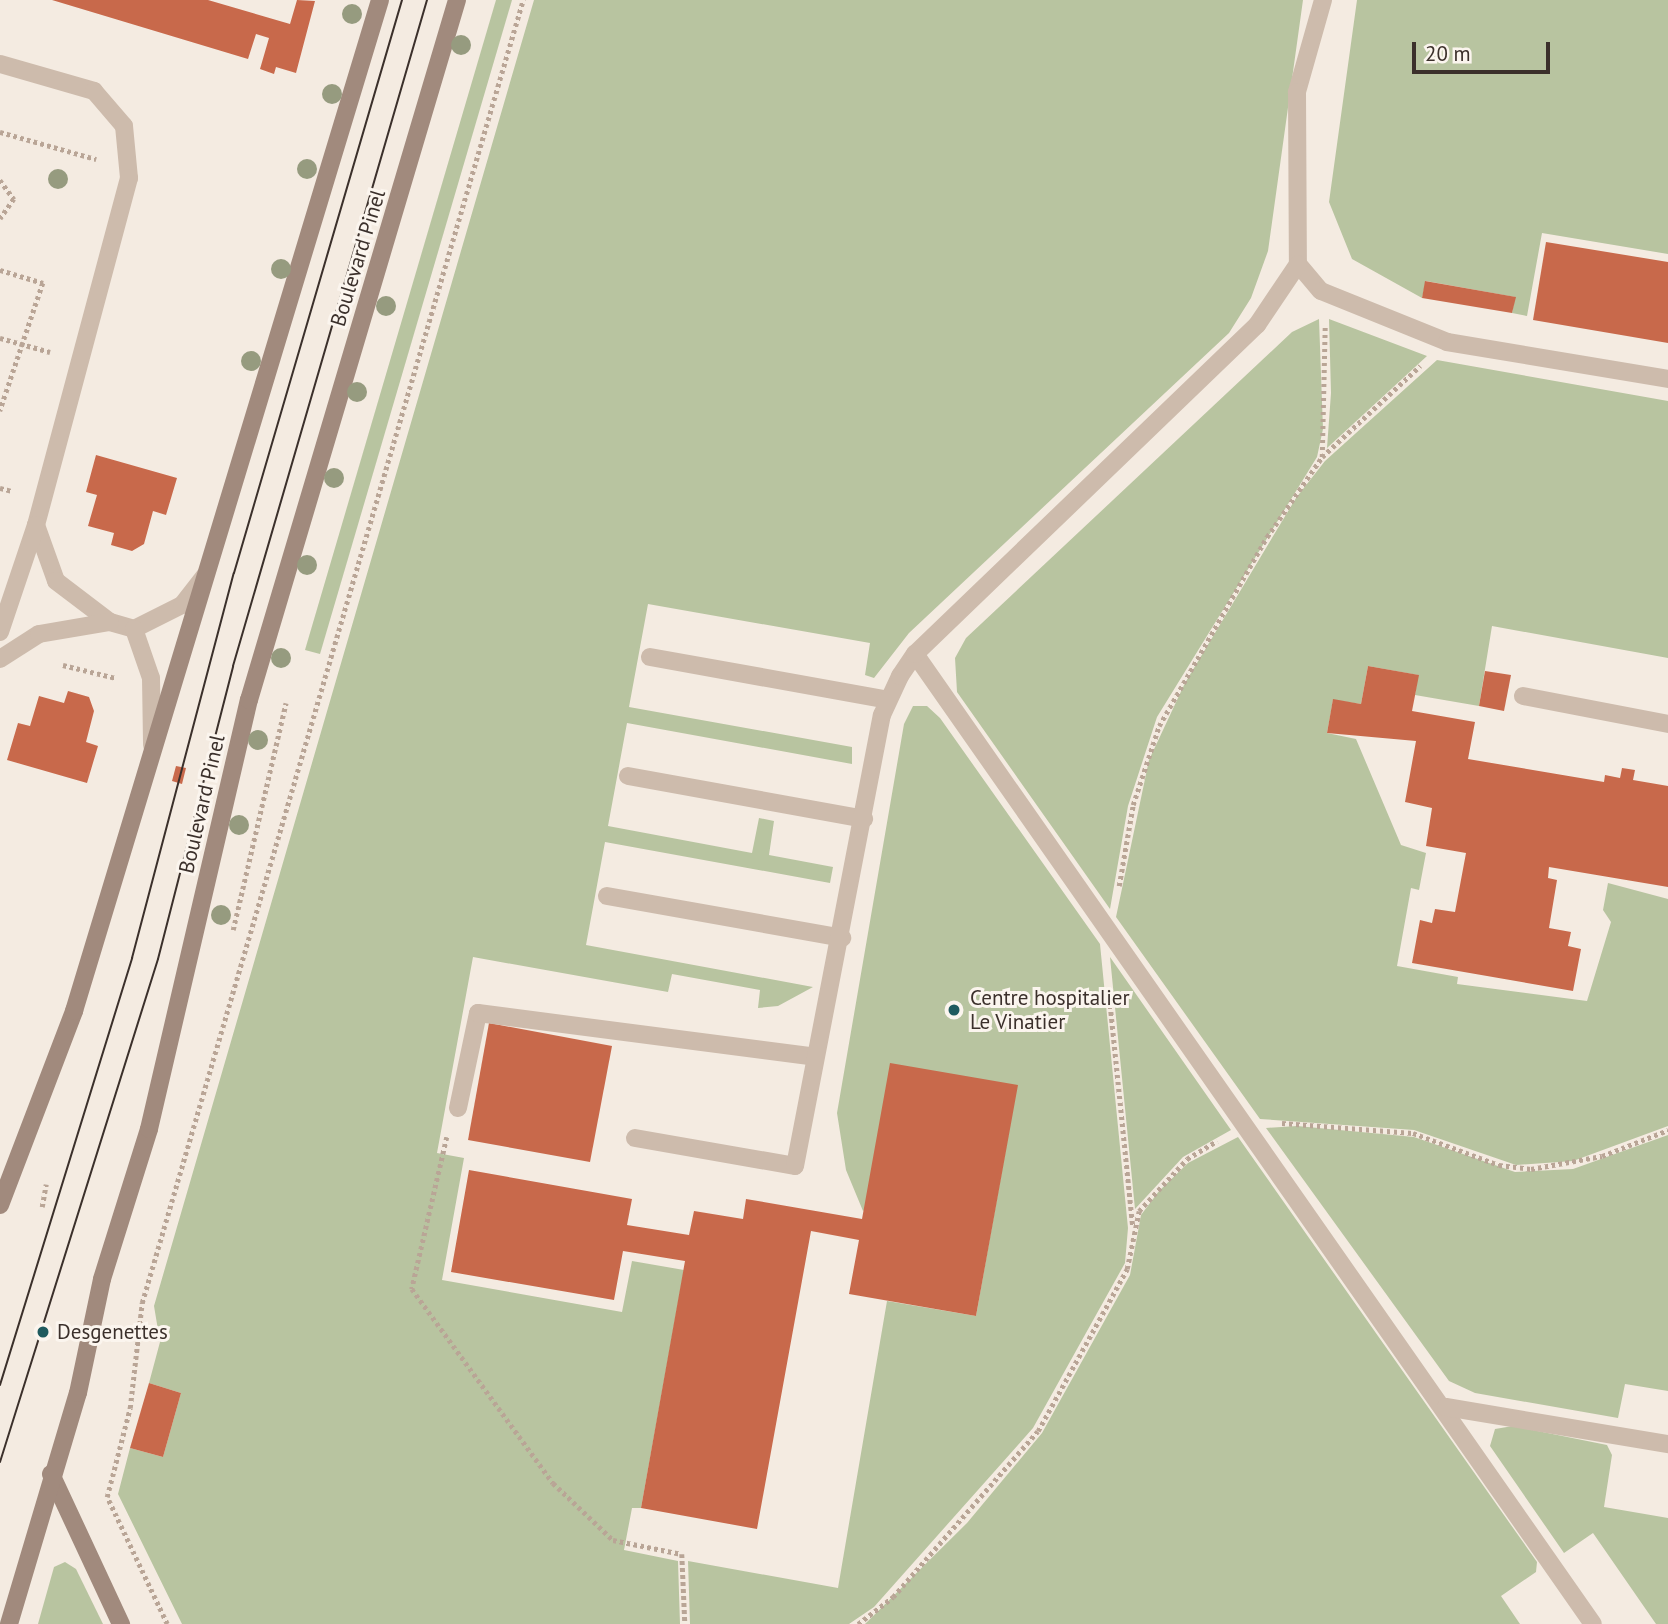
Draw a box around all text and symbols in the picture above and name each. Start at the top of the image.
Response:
scale bar [1416,28,1554,72]
text: 20 m [1425,40,1471,67]
street label: Boulevard Pinel [325,187,391,329]
street label: Boulevard Pinel [174,732,230,876]
place label: Centre hospitalier Le Vinatier [970,985,1130,1035]
marker: Centre hospitalier Le Vinatier [944,1000,964,1020]
place label: Desgenettes [57,1319,168,1345]
marker: Desgenettes [35,1324,51,1340]

